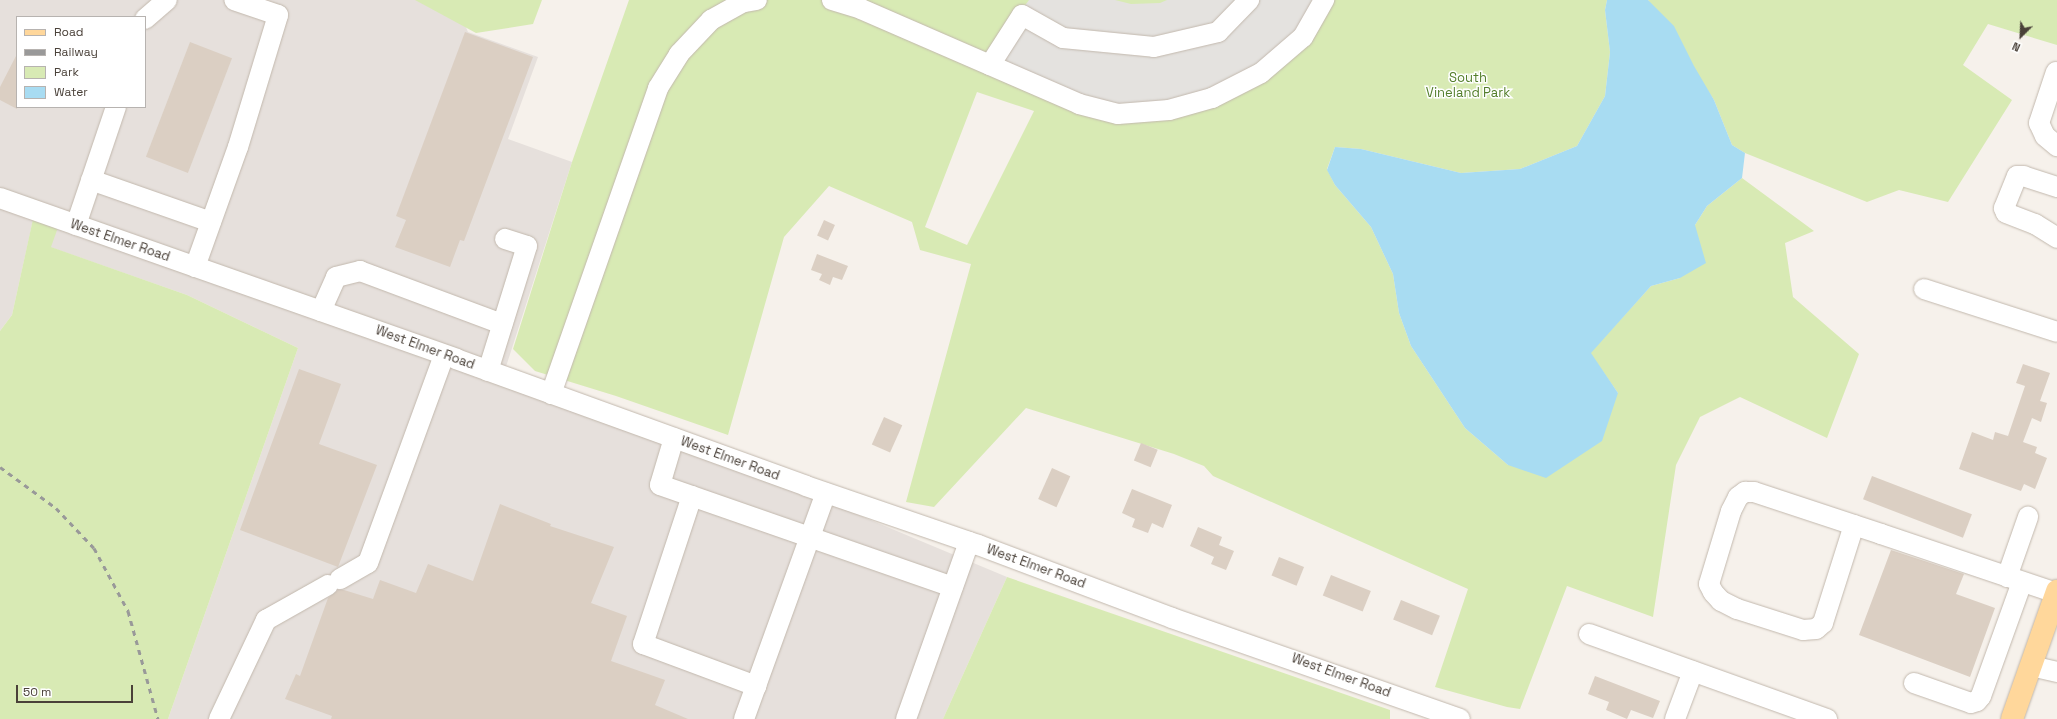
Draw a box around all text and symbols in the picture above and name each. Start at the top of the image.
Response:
legend [16,16,146,108]
north arrow [2001,16,2041,56]
text: Road [54,24,83,40]
text: N [2010,39,2022,55]
text: Railway [54,44,98,60]
text: Park [54,64,79,80]
park label: South Vineland Park [1426,71,1510,102]
text: Water [54,84,88,100]
street label: West Elmer Road [68,217,172,265]
street label: West Elmer Road [373,323,477,373]
street label: West Elmer Road [678,434,782,484]
street label: West Elmer Road [984,542,1088,592]
street label: West Elmer Road [1289,651,1393,701]
scale bar [18,677,135,703]
text: 50 m [23,684,51,700]

